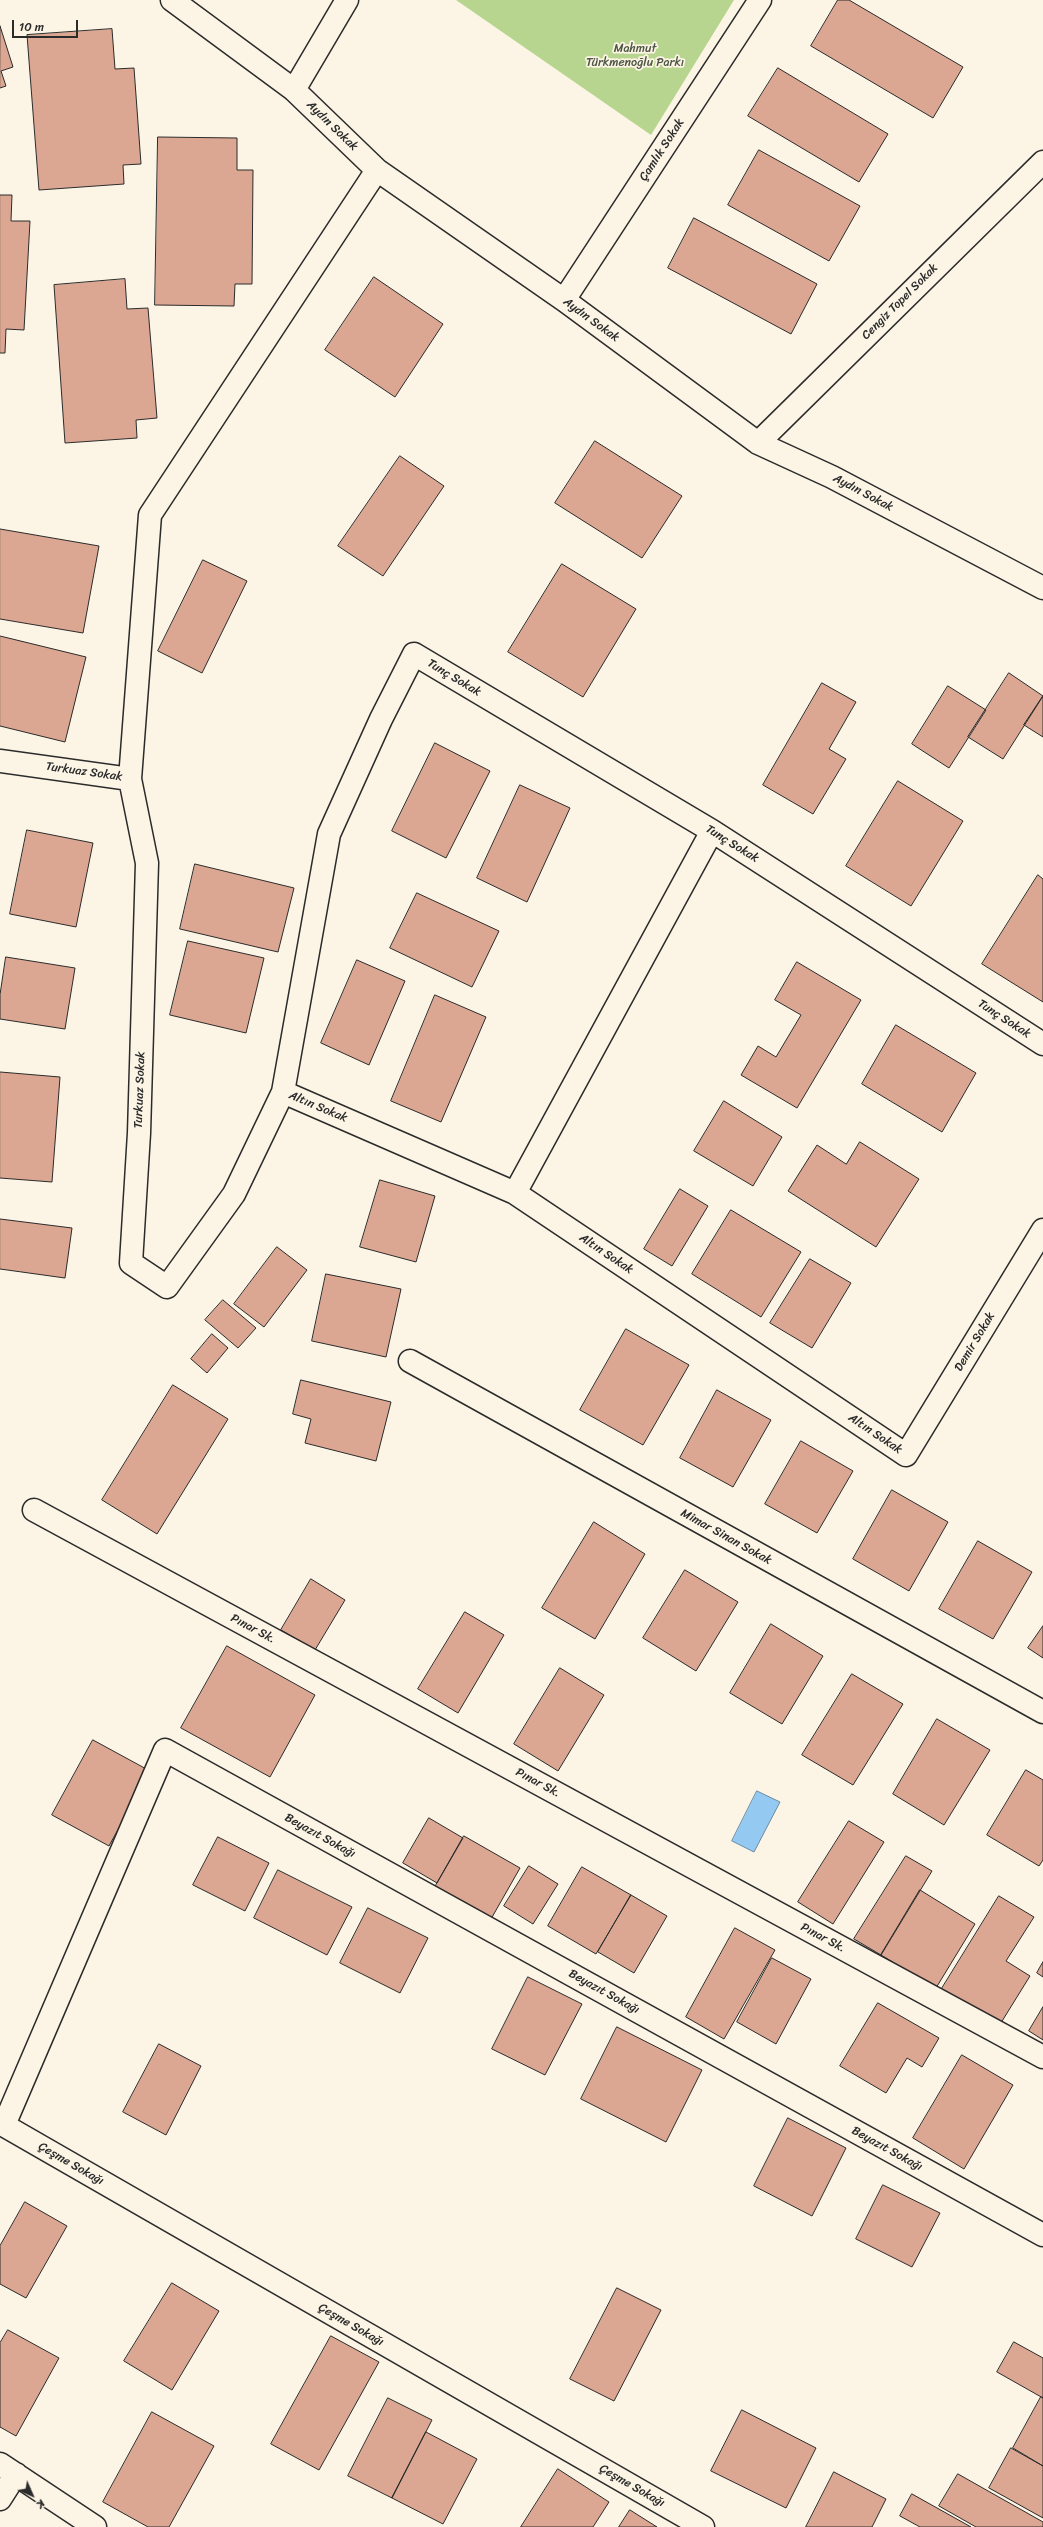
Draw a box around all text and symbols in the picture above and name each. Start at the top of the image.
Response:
scale bar [14,12,80,38]
text: 10 m [19,16,44,38]
park label: Mahmut Türkmenoğlu Parkı [586,42,684,70]
street label: Aydın Sokak [303,98,361,154]
street label: Çamlık Sokak [637,116,687,184]
street label: Cengiz Topel Sokak [859,261,941,343]
street label: Aydın Sokak [560,295,622,345]
street label: Aydın Sokak [831,471,895,515]
street label: Tunç Sokak [425,656,483,700]
street label: Turkuaz Sokak [45,760,123,784]
street label: Tunç Sokak [703,822,761,866]
street label: Tunç Sokak [975,997,1033,1041]
street label: Turkuaz Sokak [131,1051,149,1129]
street label: Altın Sokak [287,1088,349,1126]
street label: Altın Sokak [576,1231,636,1277]
street label: Demir Sokak [952,1310,998,1374]
street label: Altın Sokak [845,1411,905,1457]
street label: Mimar Sinan Sokak [678,1506,774,1568]
street label: Pınar Sk. [228,1611,278,1647]
street label: Pınar Sk. [513,1765,563,1801]
street label: Beyazıt Sokağı [282,1811,358,1861]
street label: Pınar Sk. [798,1920,848,1956]
street label: Beyazıt Sokağı [566,1967,642,2017]
street label: Beyazıt Sokağı [849,2124,925,2174]
street label: Çeşme Sokağı [36,2139,106,2189]
street label: Çeşme Sokağı [316,2300,386,2350]
street label: Çeşme Sokağı [597,2461,667,2511]
north arrow [12,2475,52,2515]
text: K [32,2495,50,2513]

